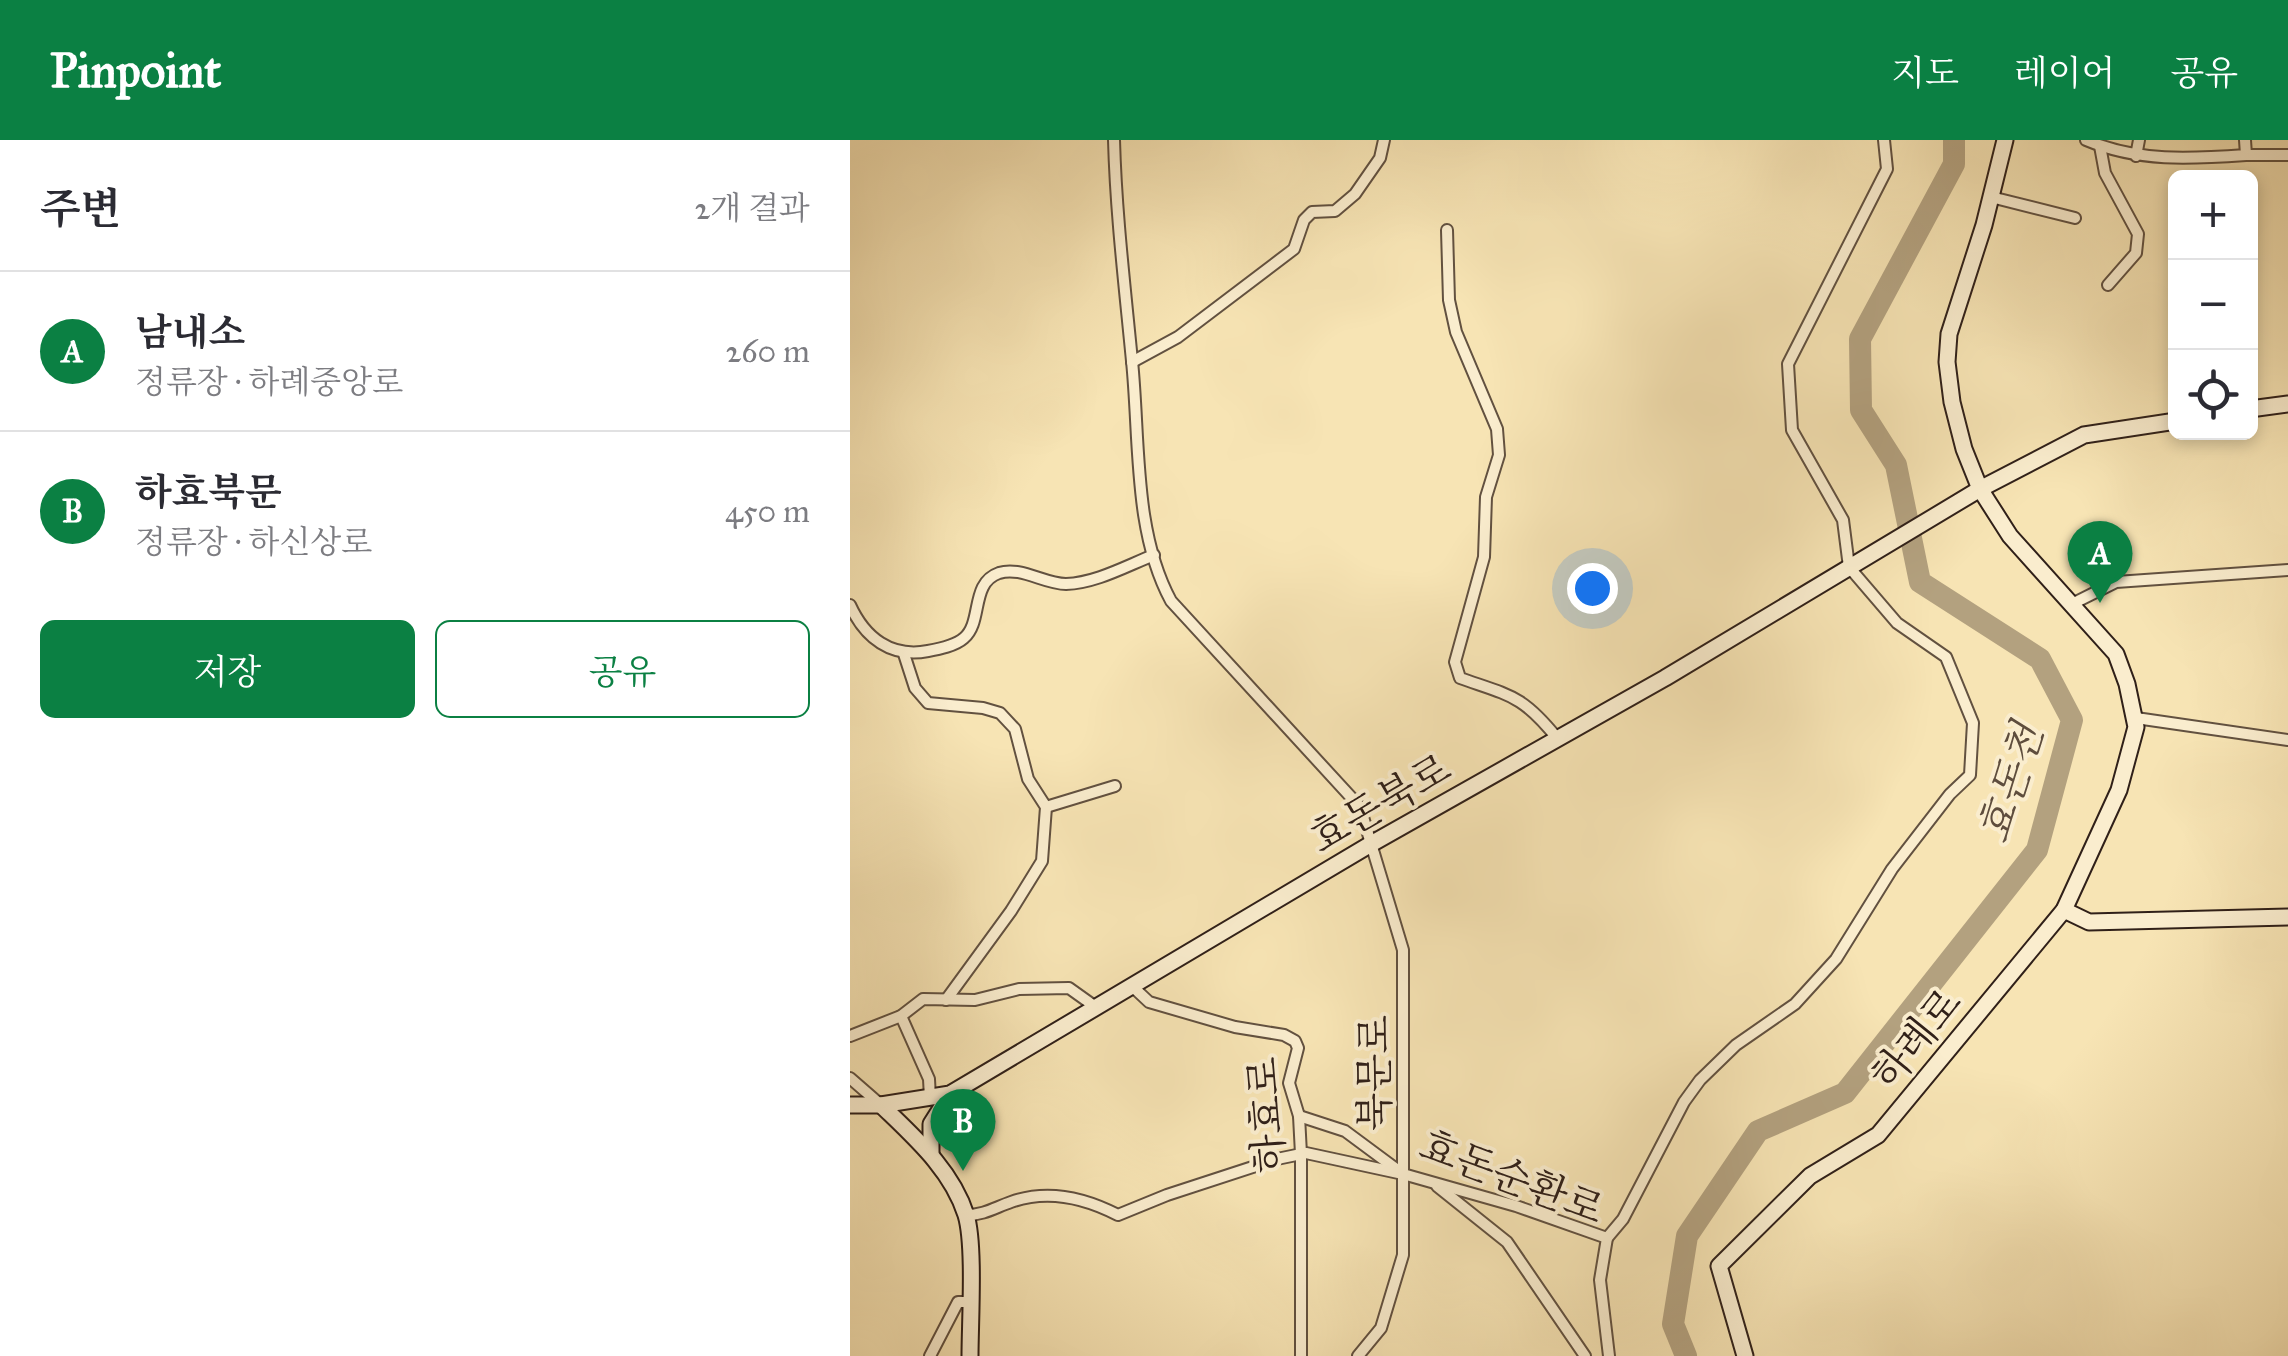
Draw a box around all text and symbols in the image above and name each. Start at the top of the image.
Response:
text: Pinpoint [50,41,221,100]
text: 지도 [1891,52,1959,95]
text: 레이어 [2014,52,2115,95]
text: 공유 [2170,52,2238,95]
map controls [2168,170,2258,440]
button: + [2168,170,2258,260]
text: 주변 [40,183,121,235]
text: 2개 결과 [695,189,810,228]
button: − [2168,260,2258,350]
text: 남내소 [135,309,245,355]
text: A [62,332,83,371]
text: 260 m [725,332,810,371]
button: locate [2168,350,2258,440]
text: 정류장 · 하례중앙로 [135,363,403,402]
text: 하효북문 [135,469,282,515]
text: B [62,492,83,531]
text: 450 m [725,492,810,531]
pin: A [2068,520,2132,603]
text: 정류장 · 하신상로 [135,523,372,562]
your location [1567,563,1618,614]
button: 저장 [40,620,415,718]
button: 공유 [435,620,810,718]
water label: 효돈천 [1967,715,2055,849]
street label: 효돈북로 [1301,744,1459,863]
street label: 하례로 [1861,979,1972,1100]
street label: 북문로 [1350,1015,1399,1131]
street label: 하효로 [1238,1055,1295,1174]
pin: B [930,1088,996,1171]
street label: 효돈순환로 [1413,1120,1611,1235]

